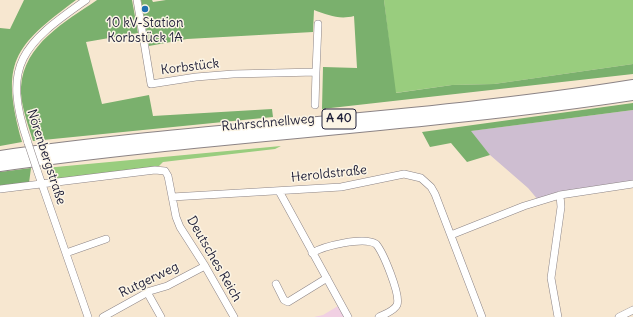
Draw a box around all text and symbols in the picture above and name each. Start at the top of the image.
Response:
marker: 10 kV-Station Korbstück 1A [140,4,150,14]
place label: 10 kV-Station Korbstück 1A [107,15,183,46]
street label: Korbstück [160,56,220,78]
street label: Nörenbergstraße [23,107,69,207]
road number: A 40 [322,109,356,129]
street label: Ruhrschnellweg [221,111,315,135]
street label: Heroldstraße [290,162,368,186]
street label: Deutsches Reich [183,213,245,305]
street label: Rutgerweg [117,259,181,301]

